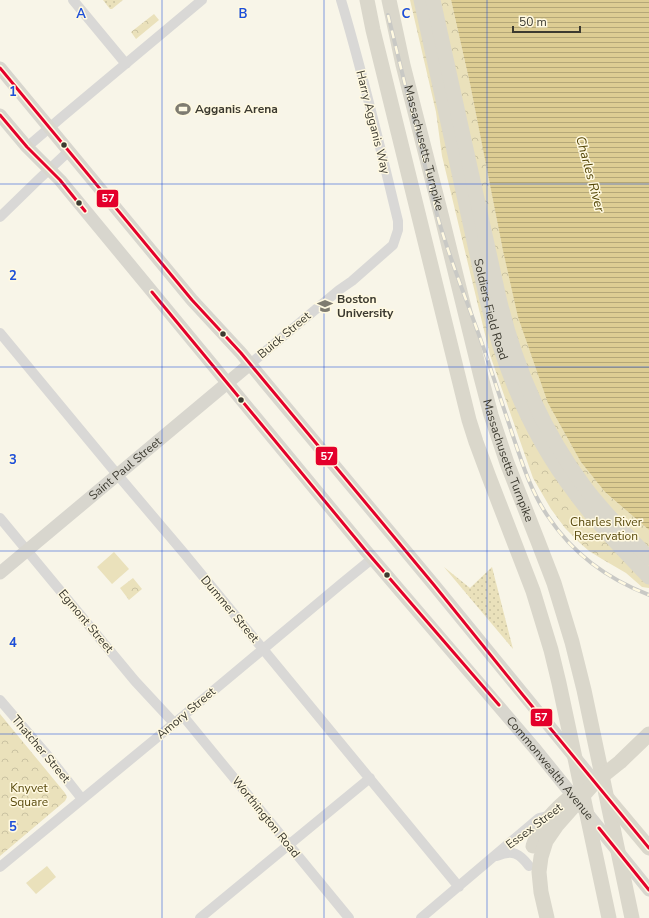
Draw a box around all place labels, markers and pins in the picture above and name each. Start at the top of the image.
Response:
sports icon: Agganis Arena [174,100,192,118]
place label: Agganis Arena [195,101,278,117]
unlabelled marker [59,140,69,150]
unlabelled marker [74,198,84,208]
place label: Boston University [337,291,394,321]
school or university icon: Boston University [316,297,334,315]
unlabelled marker [218,329,228,339]
unlabelled marker [236,395,246,405]
unlabelled marker [382,570,392,580]

